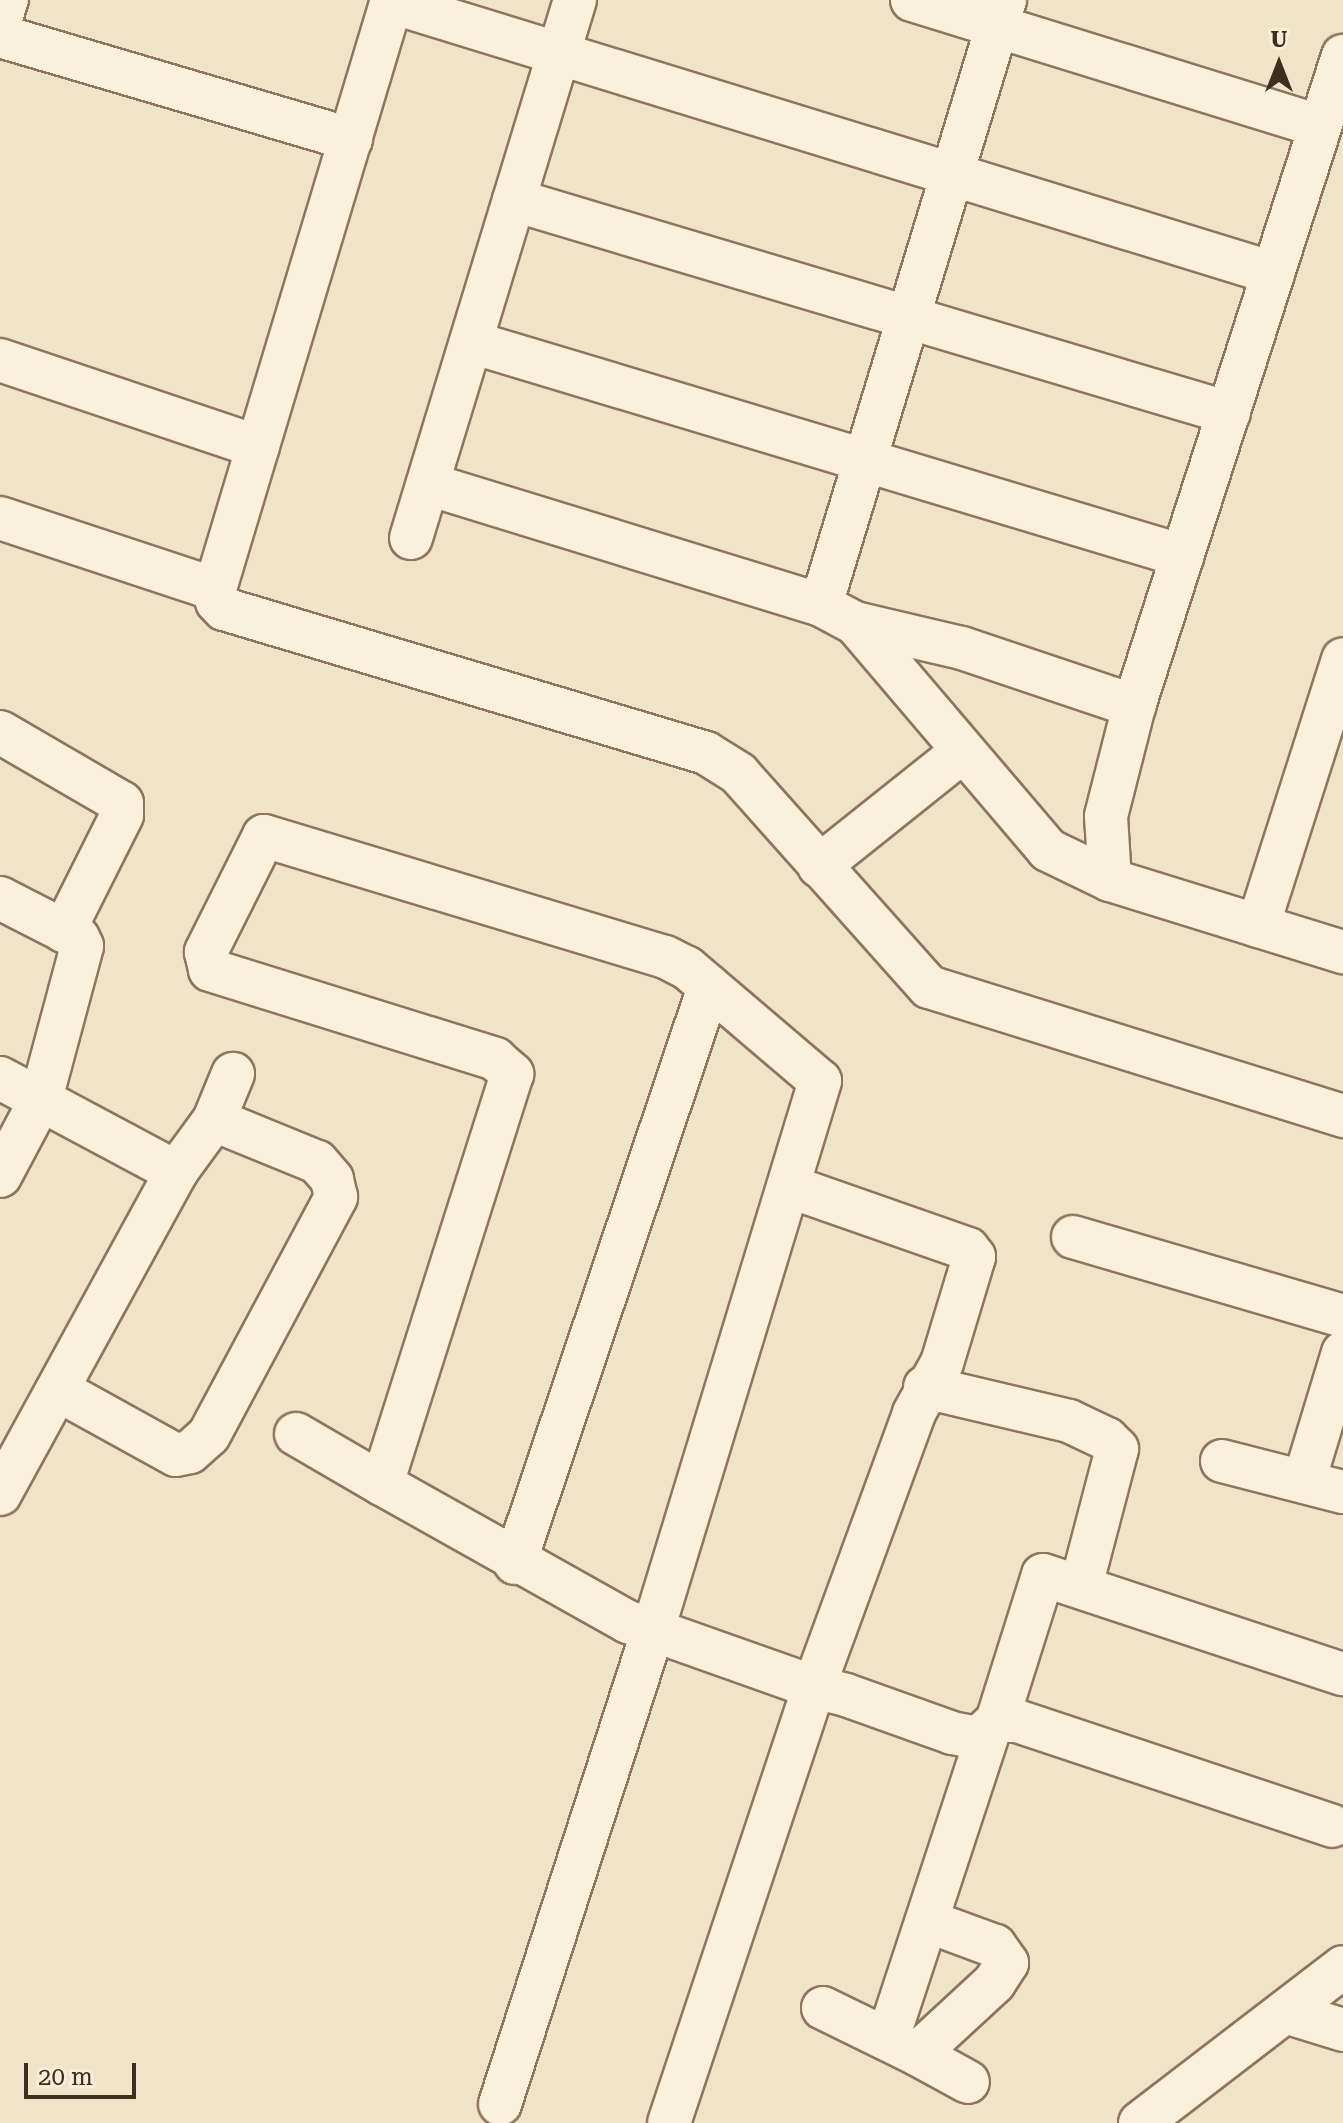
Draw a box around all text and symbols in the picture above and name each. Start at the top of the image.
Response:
north arrow [1239,24,1319,104]
text: U [1271,27,1287,52]
scale bar [28,2047,140,2097]
text: 20 m [38,2063,93,2091]

